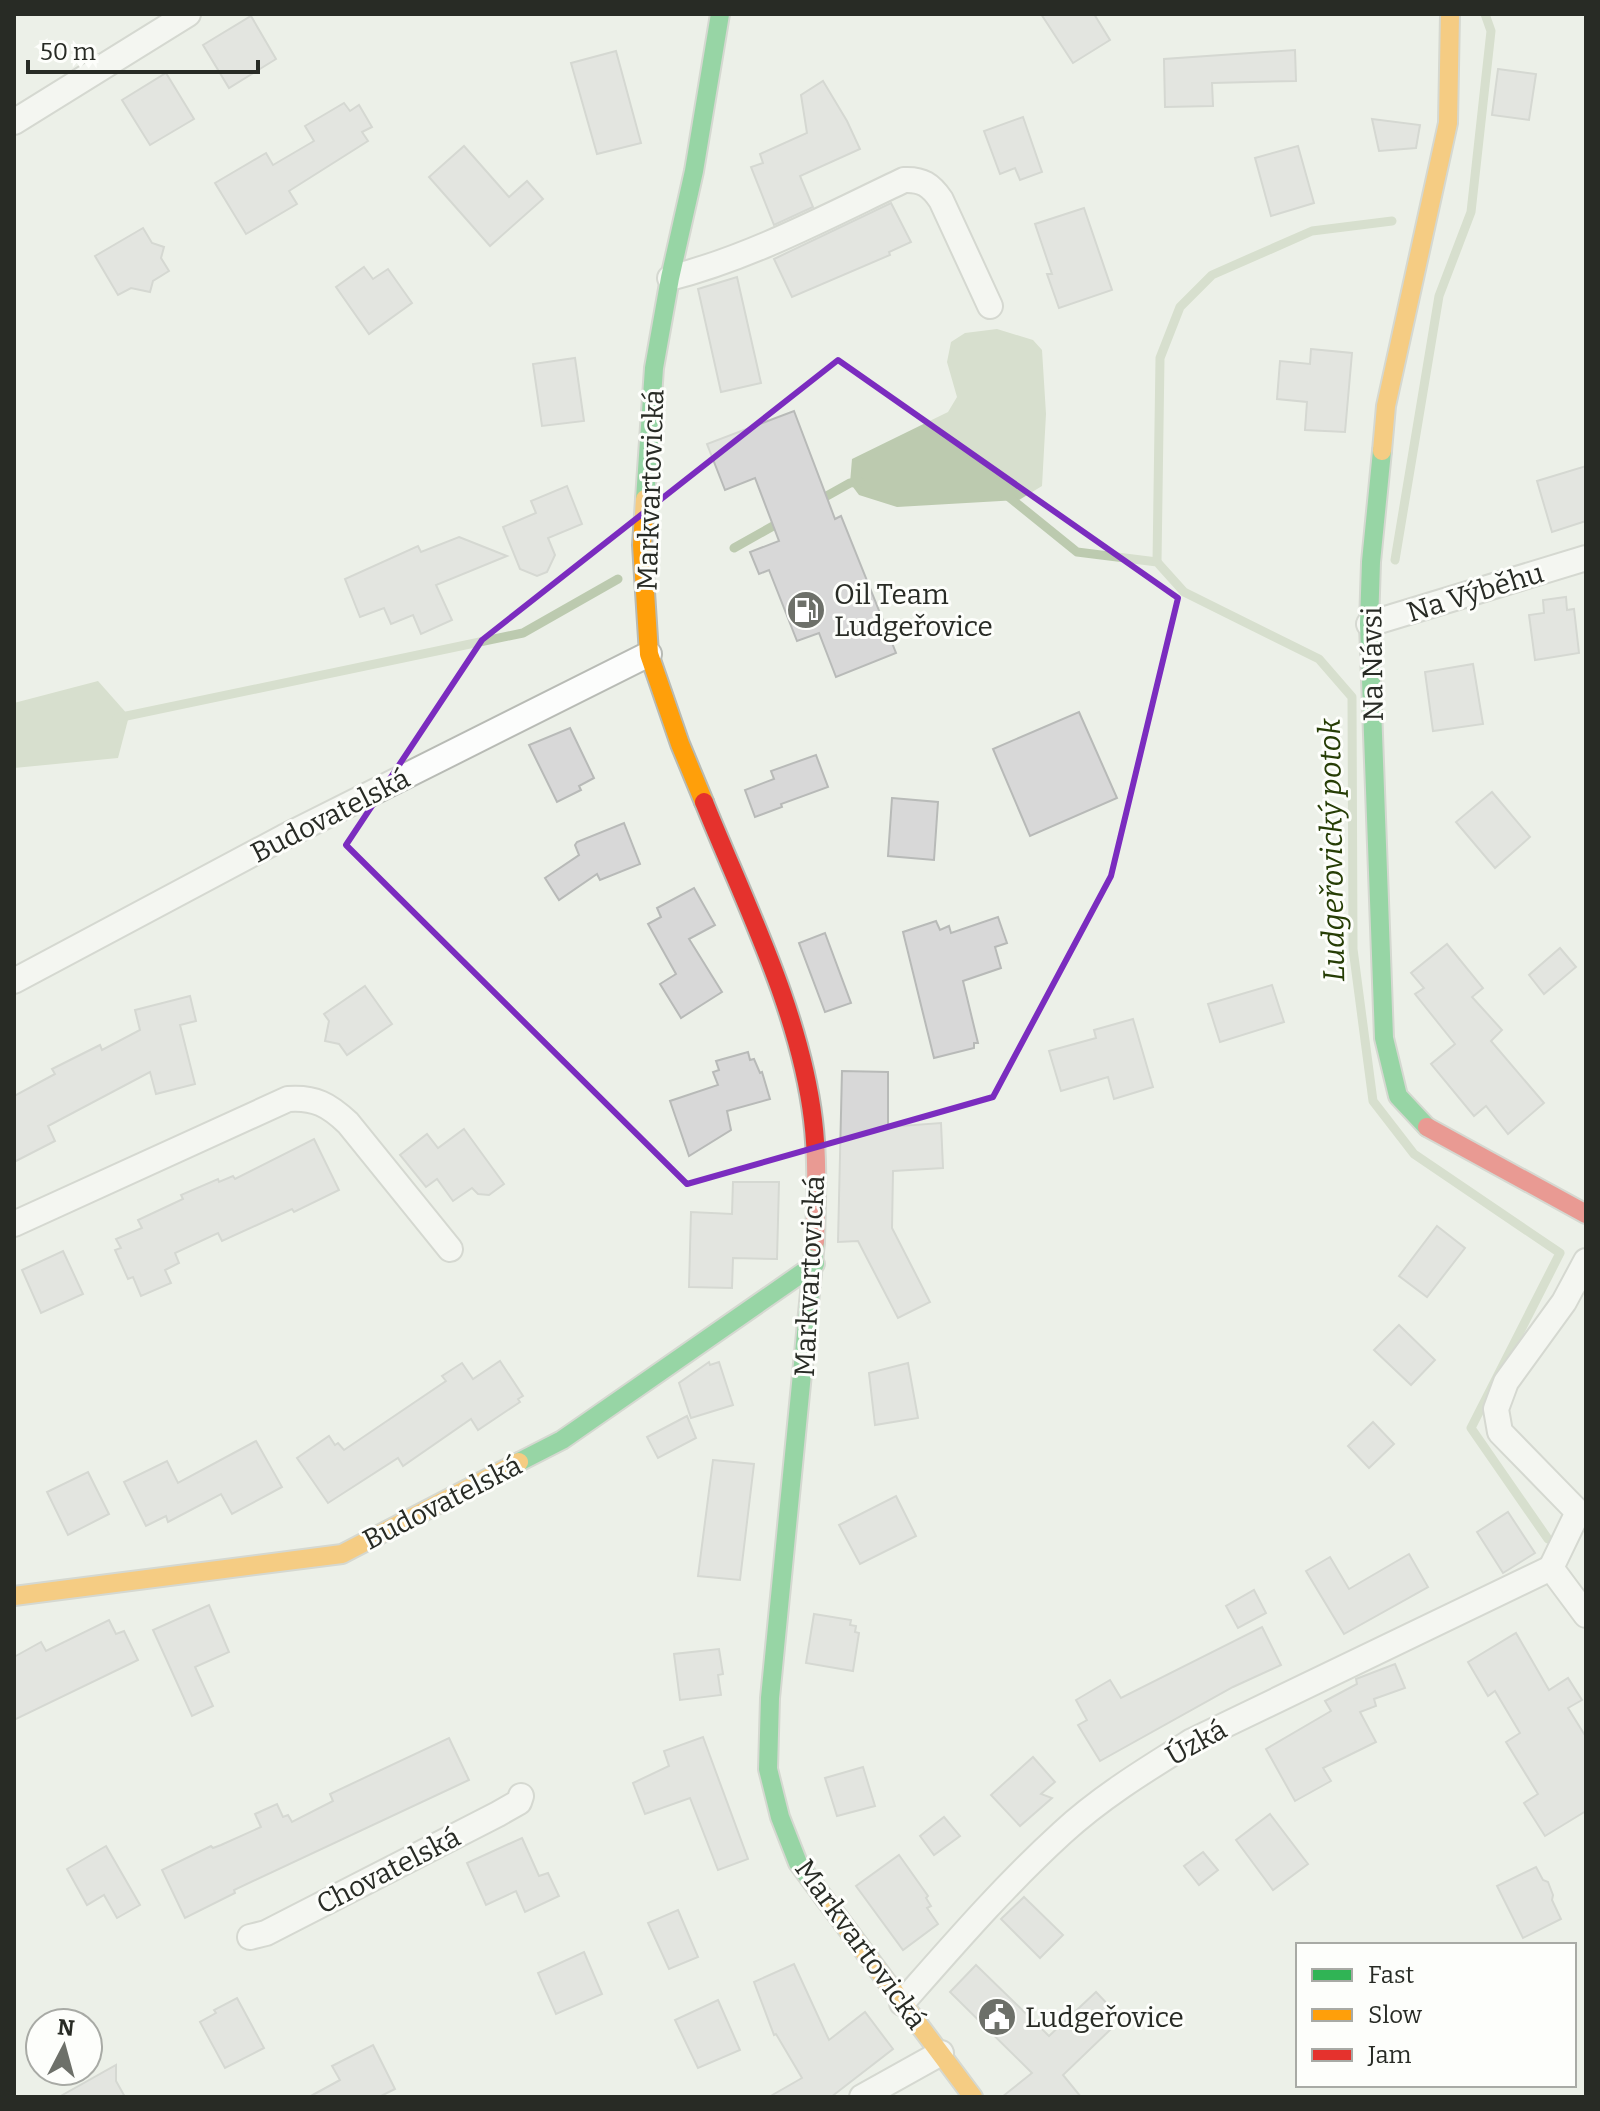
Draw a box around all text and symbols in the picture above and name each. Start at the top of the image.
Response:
scale bar [28,24,258,74]
text: 50 m [40,38,96,66]
street label: Markvartovická [630,389,671,591]
street label: Na Výběhu [1403,556,1547,629]
place label: Oil Team Ludgeřovice [834,578,993,643]
fuel station icon: Oil Team Ludgeřovice [785,589,827,631]
street label: Na Návsi [1355,606,1390,722]
water label: Ludgeřovický potok [1312,717,1352,982]
street label: Budovatelská [245,761,415,870]
street label: Markvartovická [788,1175,831,1378]
street label: Budovatelská [357,1448,527,1557]
street label: Úzká [1160,1712,1232,1772]
street label: Chovatelská [311,1820,466,1921]
street label: Markvartovická [788,1853,933,2036]
legend [1296,1943,1576,2087]
text: Fast [1368,1961,1414,1989]
public building icon: Ludgeřovice [976,1996,1018,2038]
place label: Ludgeřovice [1025,2001,1184,2034]
text: Slow [1368,2001,1423,2029]
north arrow [24,2007,104,2087]
text: N [56,2013,76,2042]
text: Jam [1367,2041,1412,2069]

